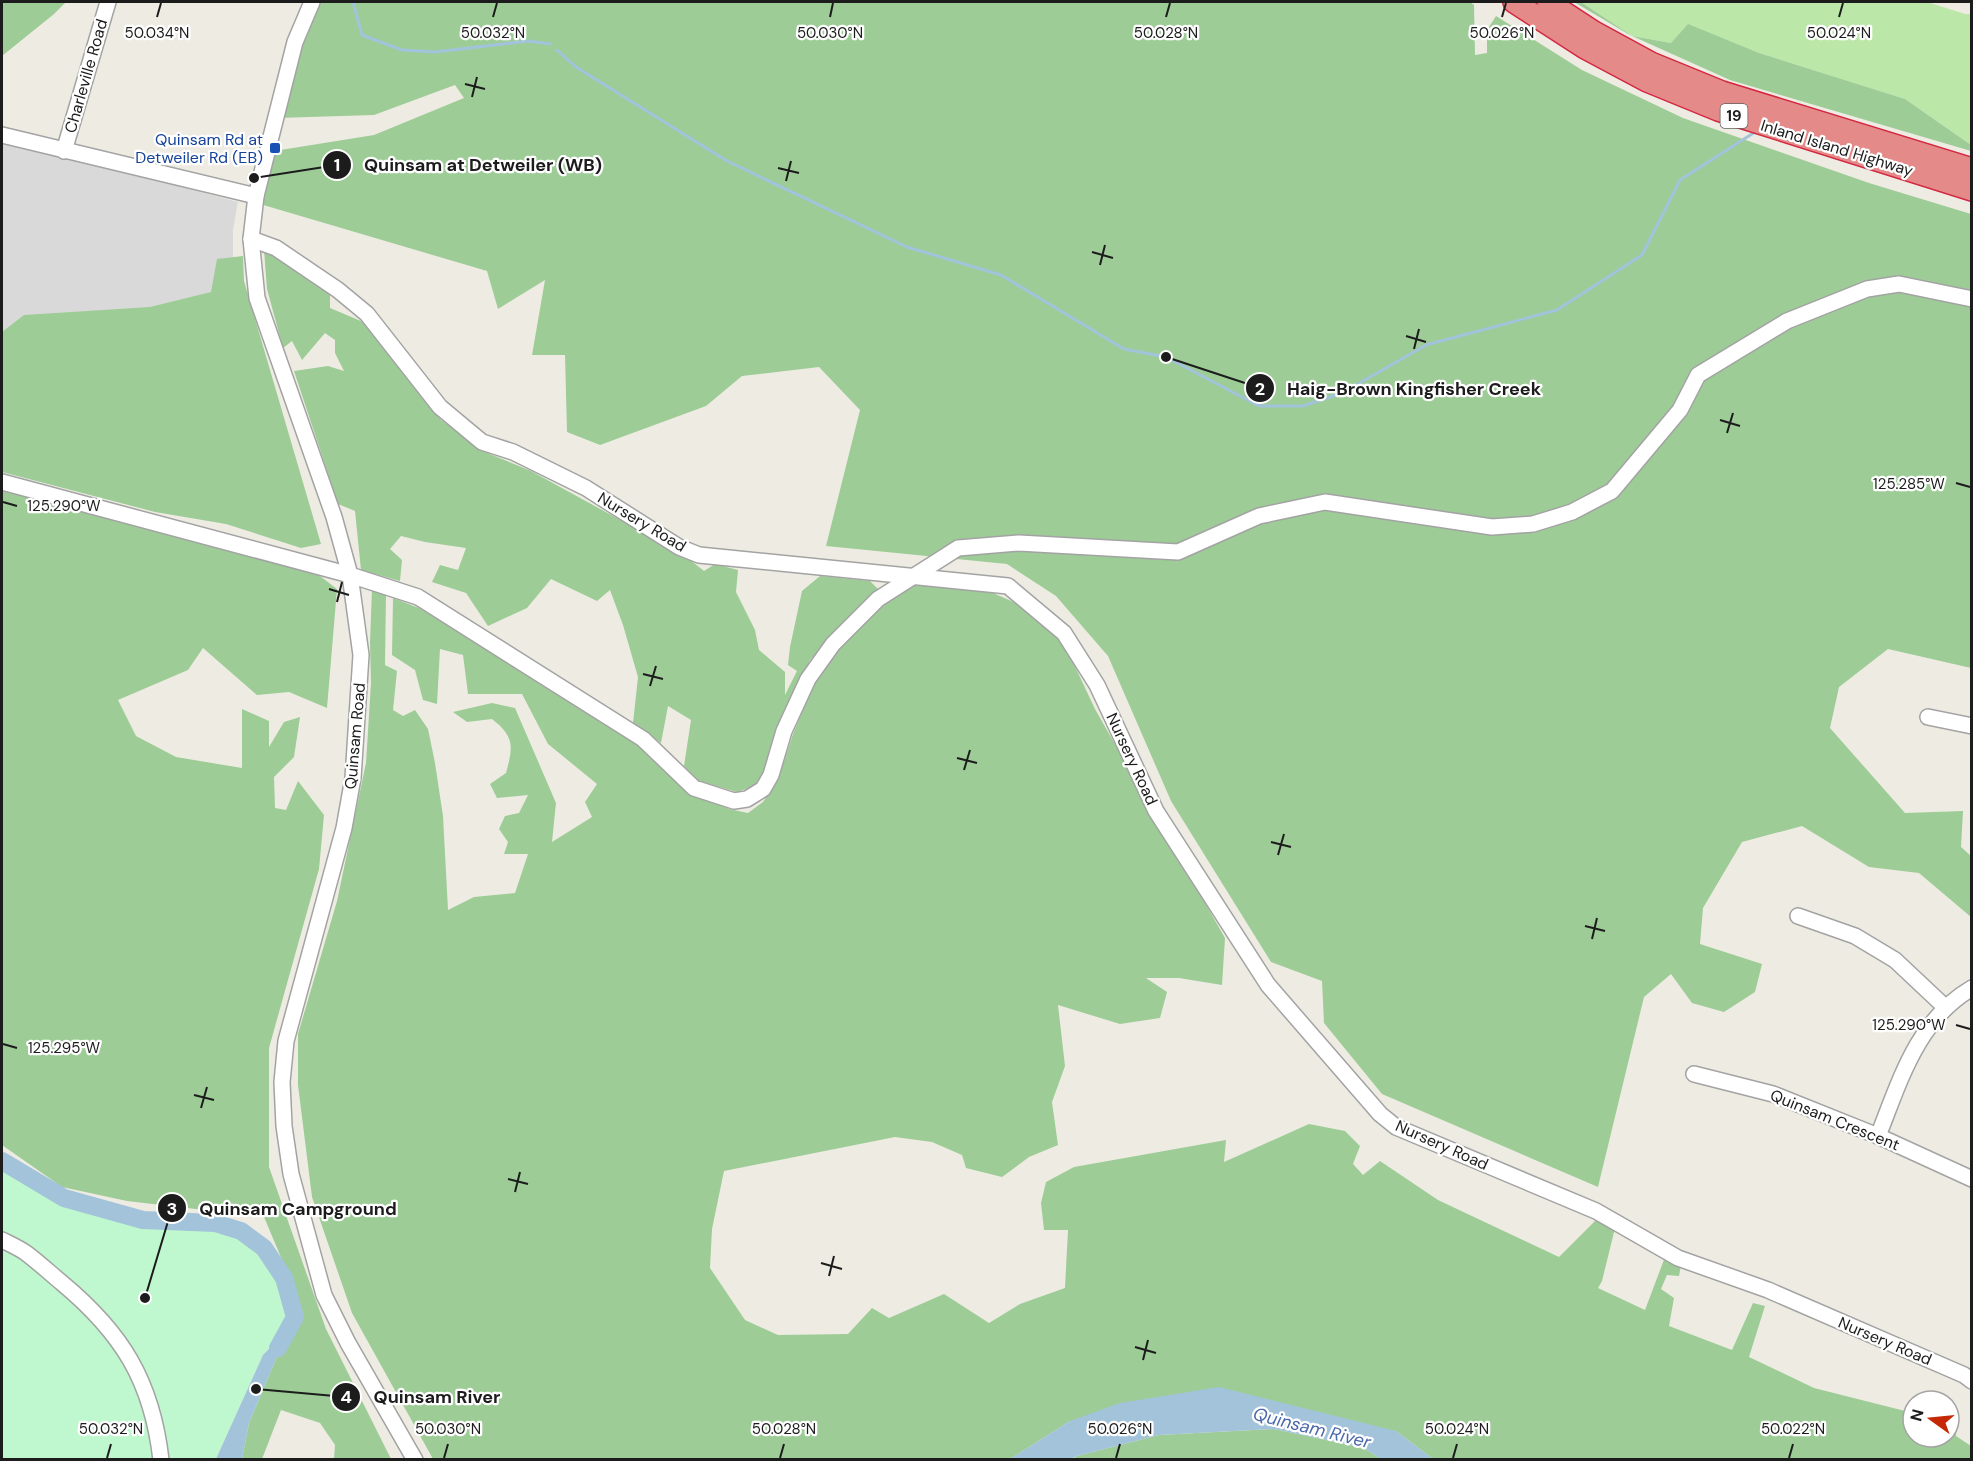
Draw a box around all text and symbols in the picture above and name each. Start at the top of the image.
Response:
street label: Charleville Road [60,17,112,135]
text: 50.034°N [125,23,189,43]
text: 50.032°N [461,23,525,43]
text: 50.030°N [797,23,863,43]
text: 50.028°N [1134,23,1198,43]
text: 50.026°N [1470,23,1534,43]
text: 50.024°N [1807,23,1871,43]
road number: 19 [1720,104,1748,128]
street label: Inland Island Highway [1758,115,1916,181]
place label: Quinsam Rd at Detweiler Rd (EB) [135,129,263,168]
marker: Quinsam Rd at Detweiler Rd (EB) [268,141,282,155]
callout: Quinsam at Detweiler (WB) [322,147,614,183]
text: 1 [334,153,340,177]
text: Quinsam at Detweiler (WB) [364,153,602,177]
callout: Haig-Brown Kingfisher Creek [1245,370,1553,406]
text: 2 [1255,377,1265,401]
text: Haig-Brown Kingfisher Creek [1287,377,1542,401]
text: 125.285°W [1873,474,1945,494]
street label: Nursery Road [594,487,690,557]
text: 125.290°W [27,496,101,516]
street label: Quinsam Road [340,682,370,790]
street label: Nursery Road [1101,709,1163,809]
text: 125.290°W [1872,1015,1946,1035]
text: 125.295°W [28,1038,101,1058]
street label: Quinsam Crescent [1767,1084,1903,1156]
street label: Nursery Road [1392,1115,1492,1175]
callout: Quinsam Campground [157,1190,409,1226]
text: 3 [167,1197,177,1221]
text: Quinsam Campground [199,1197,397,1221]
street label: Nursery Road [1835,1312,1935,1370]
callout: Quinsam River [331,1379,512,1415]
text: 4 [340,1385,352,1409]
text: Quinsam River [374,1385,500,1409]
north arrow [1901,1389,1961,1449]
water label: Quinsam River [1251,1402,1375,1455]
text: N [1905,1407,1929,1424]
text: 50.032°N [79,1419,143,1439]
text: 50.030°N [415,1419,481,1439]
text: 50.028°N [752,1419,816,1439]
text: 50.026°N [1088,1419,1152,1439]
text: 50.024°N [1425,1419,1489,1439]
text: 50.022°N [1761,1419,1825,1439]

